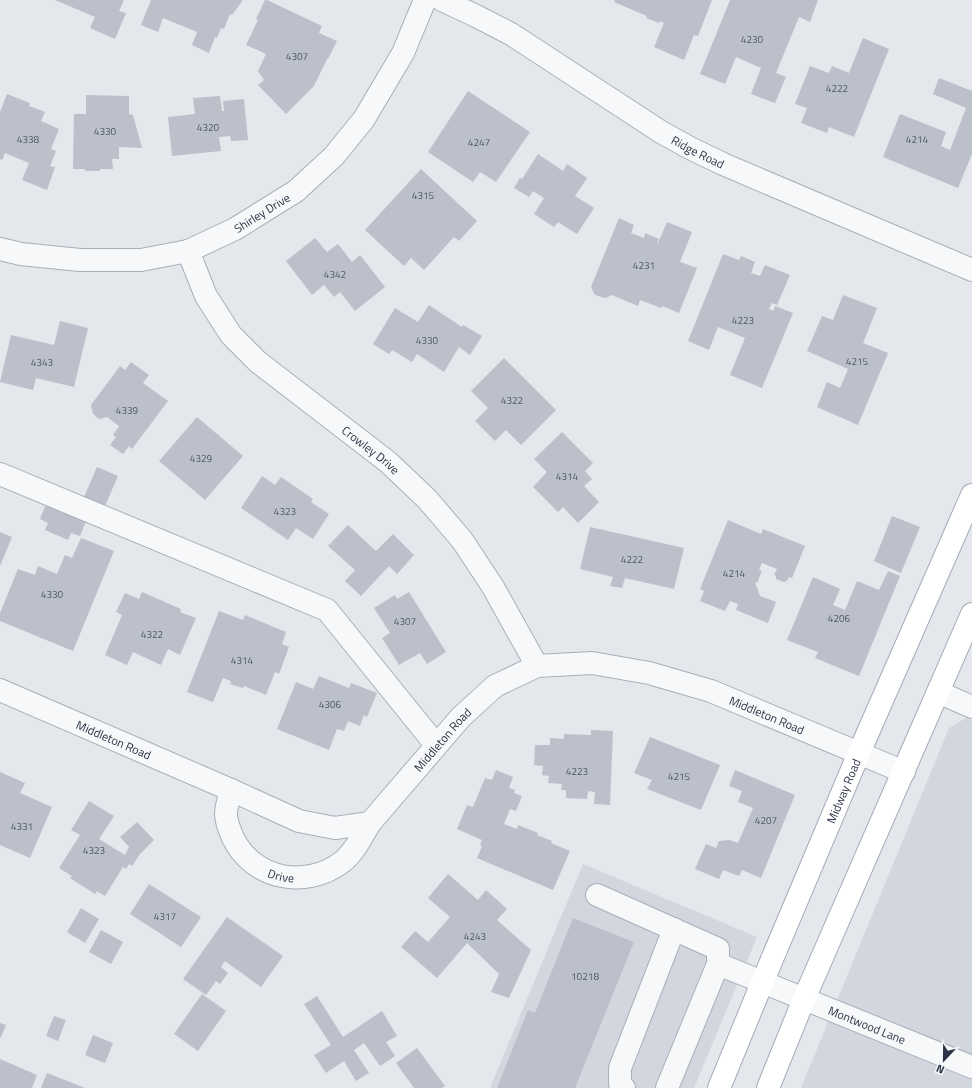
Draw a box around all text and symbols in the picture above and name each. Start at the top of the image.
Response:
house number: 4230 [741,32,764,47]
house number: 4307 [286,49,308,64]
house number: 4222 [826,81,848,96]
house number: 4320 [197,120,220,135]
house number: 4330 [94,124,117,139]
street label: Ridge Road [668,130,728,173]
house number: 4338 [17,132,40,147]
house number: 4214 [906,132,929,147]
house number: 4247 [468,135,490,150]
street label: Shirley Drive [230,188,293,237]
house number: 4315 [412,188,435,203]
house number: 4231 [633,258,655,273]
house number: 4342 [324,267,346,282]
house number: 4223 [732,313,754,328]
house number: 4330 [416,333,439,348]
house number: 4215 [846,354,869,369]
house number: 4343 [31,355,53,370]
house number: 4322 [501,393,523,408]
house number: 4339 [116,403,139,418]
street label: Crowley Drive [338,421,404,478]
house number: 4329 [190,451,213,466]
house number: 4314 [556,469,579,484]
house number: 4323 [274,504,296,519]
house number: 4222 [621,552,643,567]
house number: 4214 [723,566,746,581]
house number: 4330 [41,587,64,602]
house number: 4206 [828,611,851,626]
house number: 4307 [394,614,416,629]
house number: 4322 [141,627,163,642]
house number: 4314 [231,653,254,668]
street label: Middleton Road [727,690,808,739]
house number: 4306 [319,697,342,712]
street label: Middleton Road [409,703,475,776]
street label: Middleton Road [73,715,154,764]
street label: Midway Road [821,756,865,826]
house number: 4223 [566,764,588,779]
house number: 4215 [668,769,691,784]
house number: 4207 [755,813,777,828]
house number: 4331 [11,819,33,834]
house number: 4323 [83,843,105,858]
street label: Drive [265,863,295,887]
house number: 4317 [154,909,176,924]
house number: 4243 [464,929,486,944]
house number: 10218 [571,969,599,984]
street label: Montwood Lane [826,1000,909,1049]
north arrow [924,1040,964,1080]
text: N [934,1060,947,1078]

